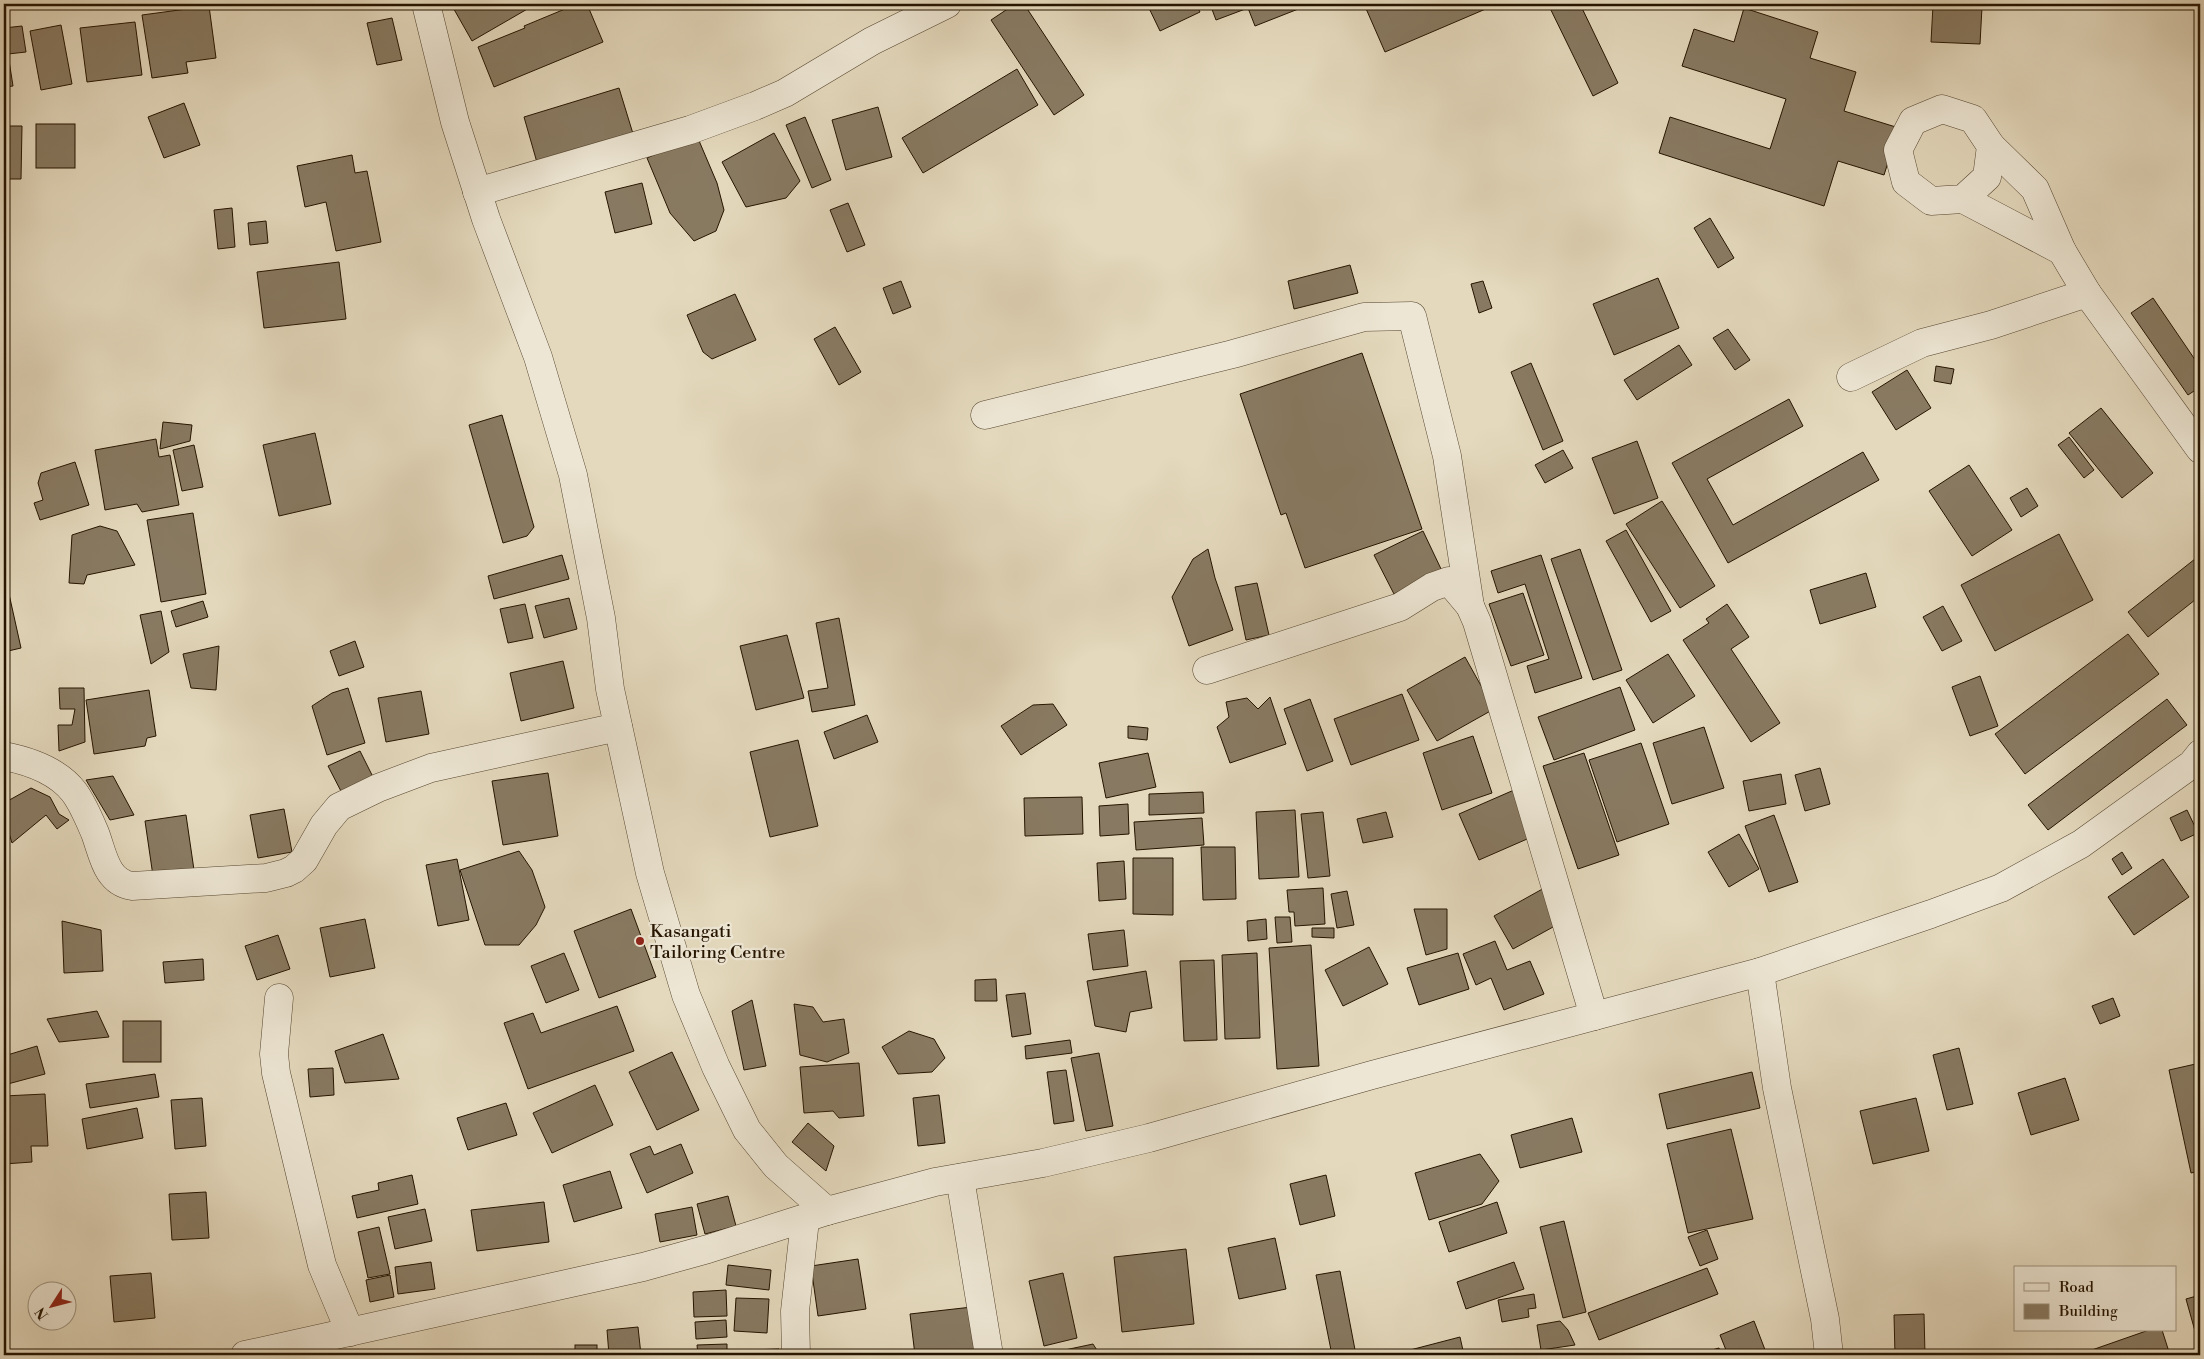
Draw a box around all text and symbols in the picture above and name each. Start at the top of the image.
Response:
place label: Kasangati Tailoring Centre [650,920,785,964]
marker: Kasangati Tailoring Centre [634,935,646,947]
legend [2014,1266,2176,1332]
text: Road [2059,1278,2094,1297]
north arrow [28,1282,78,1332]
text: Building [2058,1302,2118,1321]
text: N [32,1303,53,1323]

